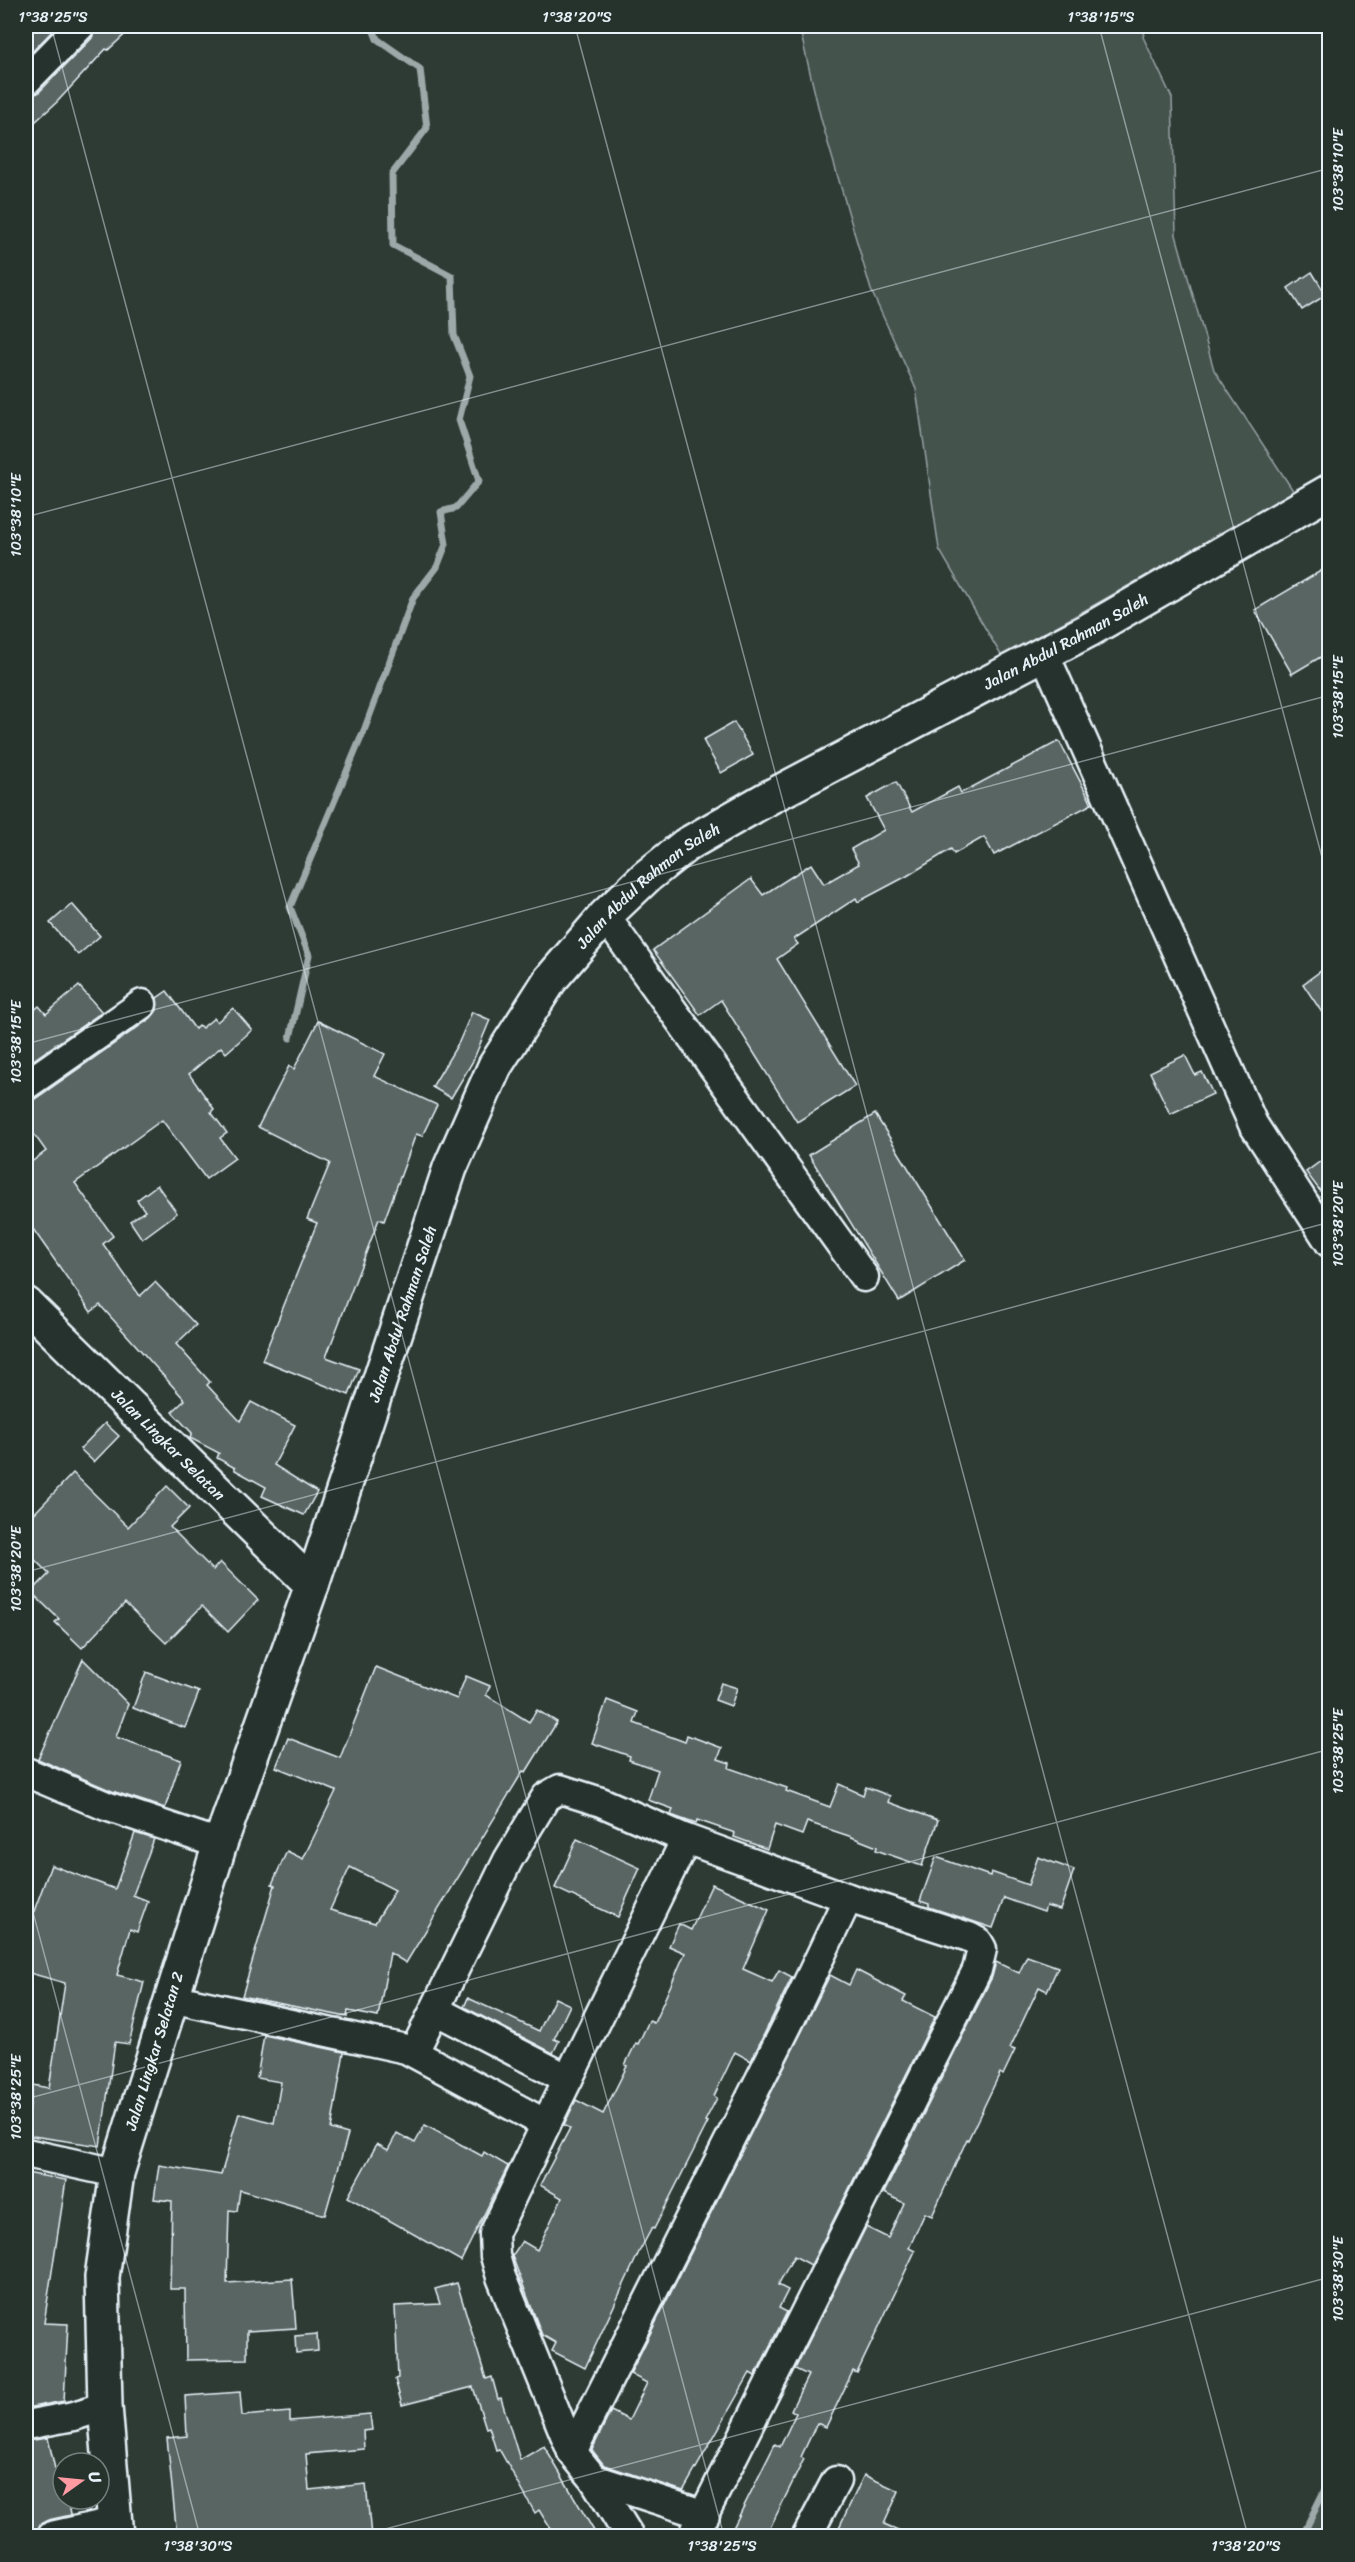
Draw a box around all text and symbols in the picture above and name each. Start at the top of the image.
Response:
text: 1°38'25"S [18,4,88,30]
text: 1°38'20"S [542,4,612,30]
text: 1°38'15"S [1068,4,1135,30]
text: 103°38'10"E [1325,126,1351,212]
text: 103°38'10"E [3,471,29,557]
street label: Jalan Abdul Rahman Saleh [977,584,1154,698]
text: 103°38'15"E [1325,654,1351,739]
street label: Jalan Abdul Rahman Saleh [568,814,725,956]
text: 103°38'15"E [3,999,29,1084]
text: 103°38'20"E [1325,1179,1351,1267]
street label: Jalan Abdul Rahman Saleh [359,1221,445,1406]
street label: Jalan Lingkar Selatan [104,1380,233,1508]
text: 103°38'20"E [3,1524,29,1612]
text: 103°38'25"E [1325,1706,1351,1794]
street label: Jalan Lingkar Selatan 2 [116,1968,192,2135]
text: 103°38'25"E [3,2052,29,2140]
text: 103°38'30"E [1325,2234,1351,2322]
north arrow [51,2451,111,2511]
text: U [80,2468,111,2487]
text: 1°38'30"S [163,2533,233,2559]
text: 1°38'25"S [687,2533,757,2559]
text: 1°38'20"S [1211,2533,1281,2559]

